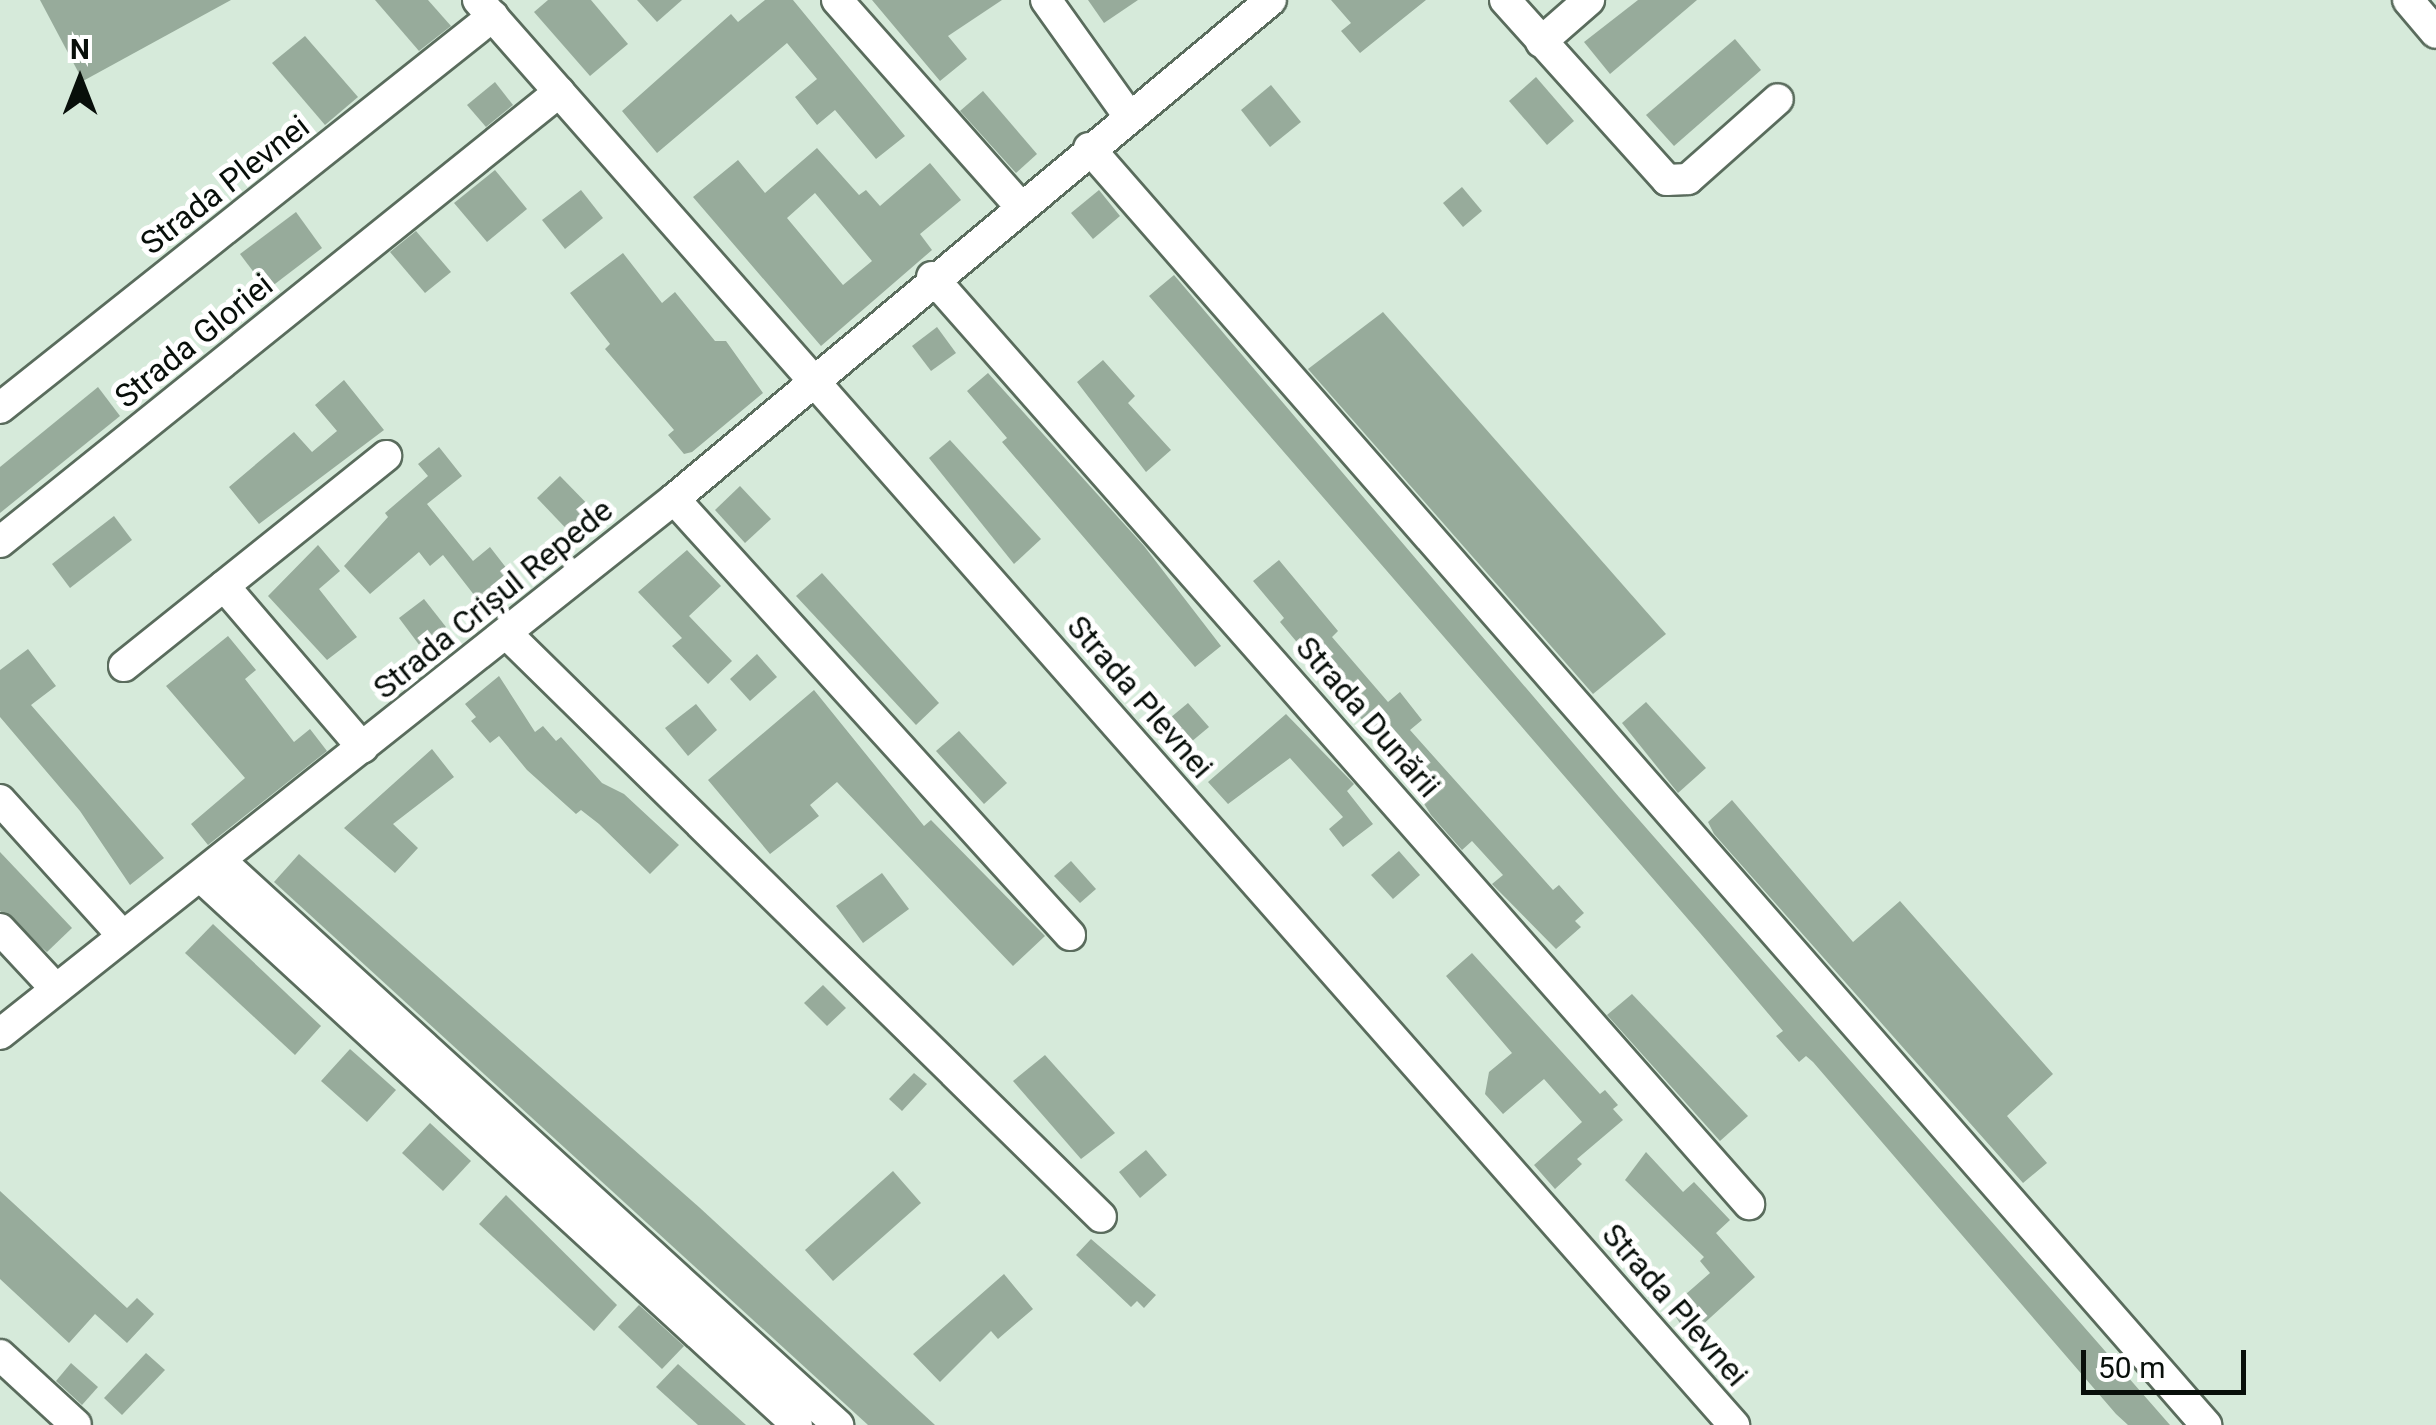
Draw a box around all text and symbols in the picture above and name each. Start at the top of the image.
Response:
north arrow [30,30,130,130]
text: N [70,33,90,66]
street label: Strada Plevnei [133,107,317,263]
street label: Strada Gloriei [107,266,281,416]
street label: Strada Crișul Repede [366,491,620,707]
street label: Strada Plevnei [1059,608,1221,786]
street label: Strada Dunării [1288,629,1448,805]
street label: Strada Plevnei [1594,1216,1756,1394]
scale bar [2086,1330,2251,1392]
text: 50 m [2098,1350,2165,1385]

